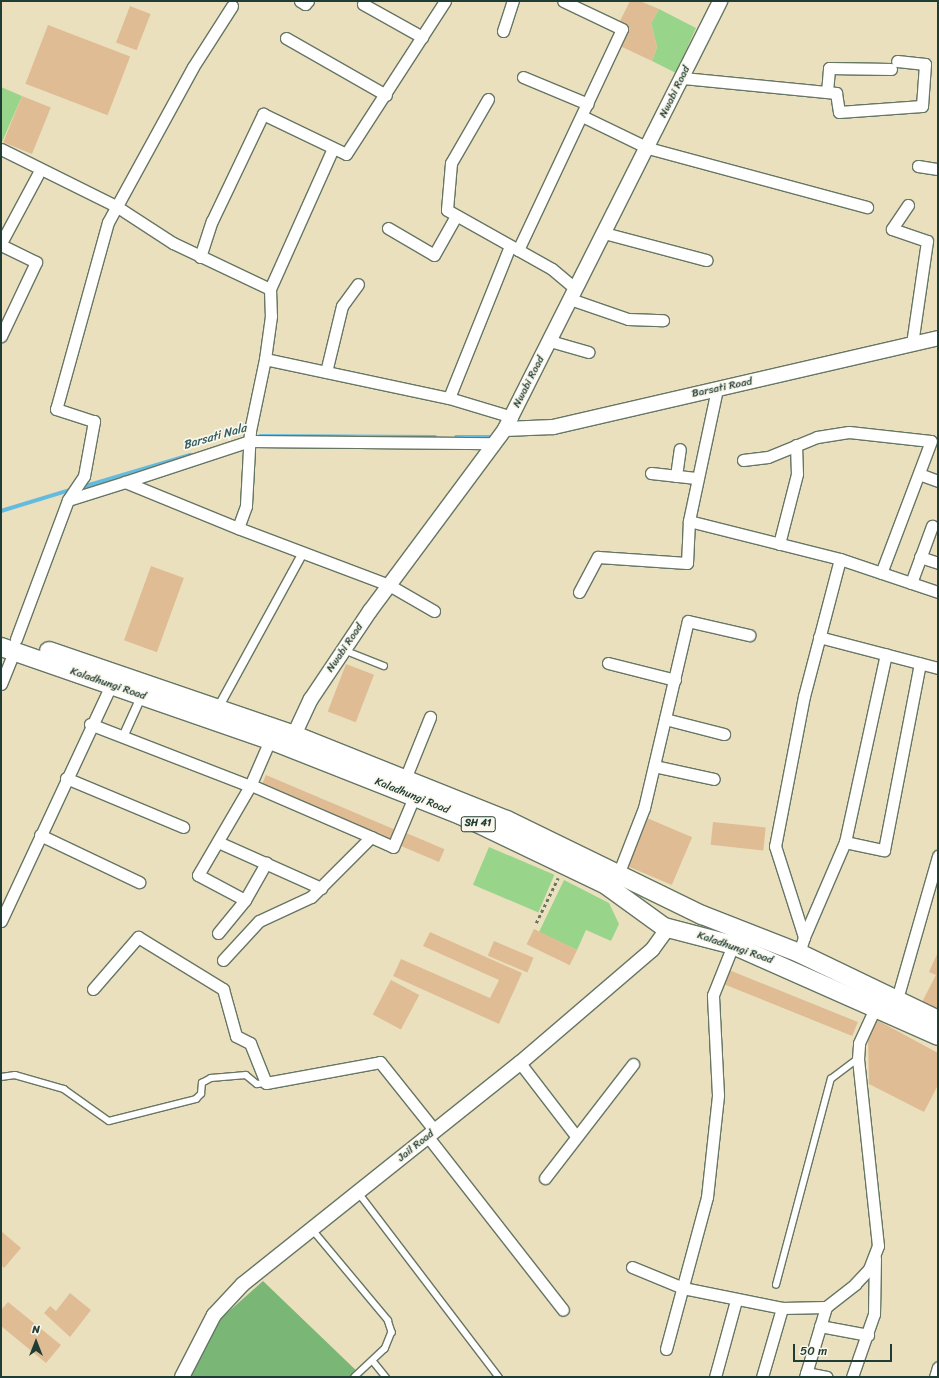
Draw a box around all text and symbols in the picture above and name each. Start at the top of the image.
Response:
street label: Nwabi Road [657,64,693,120]
street label: Nwabi Road [510,354,548,410]
street label: Barsati Road [691,375,753,401]
water label: Barsati Nala [182,421,248,453]
street label: Nwabi Road [324,621,366,675]
street label: Kaladhungi Road [68,665,148,703]
street label: Kaladhungi Road [373,775,451,817]
road number: SH 41 [460,816,496,832]
street label: Kaladhungi Road [695,929,775,967]
street label: Jail Road [395,1127,437,1165]
text: N [32,1320,40,1339]
north arrow [16,1322,56,1362]
scale bar [795,1336,894,1362]
text: 50 m [800,1340,827,1362]

